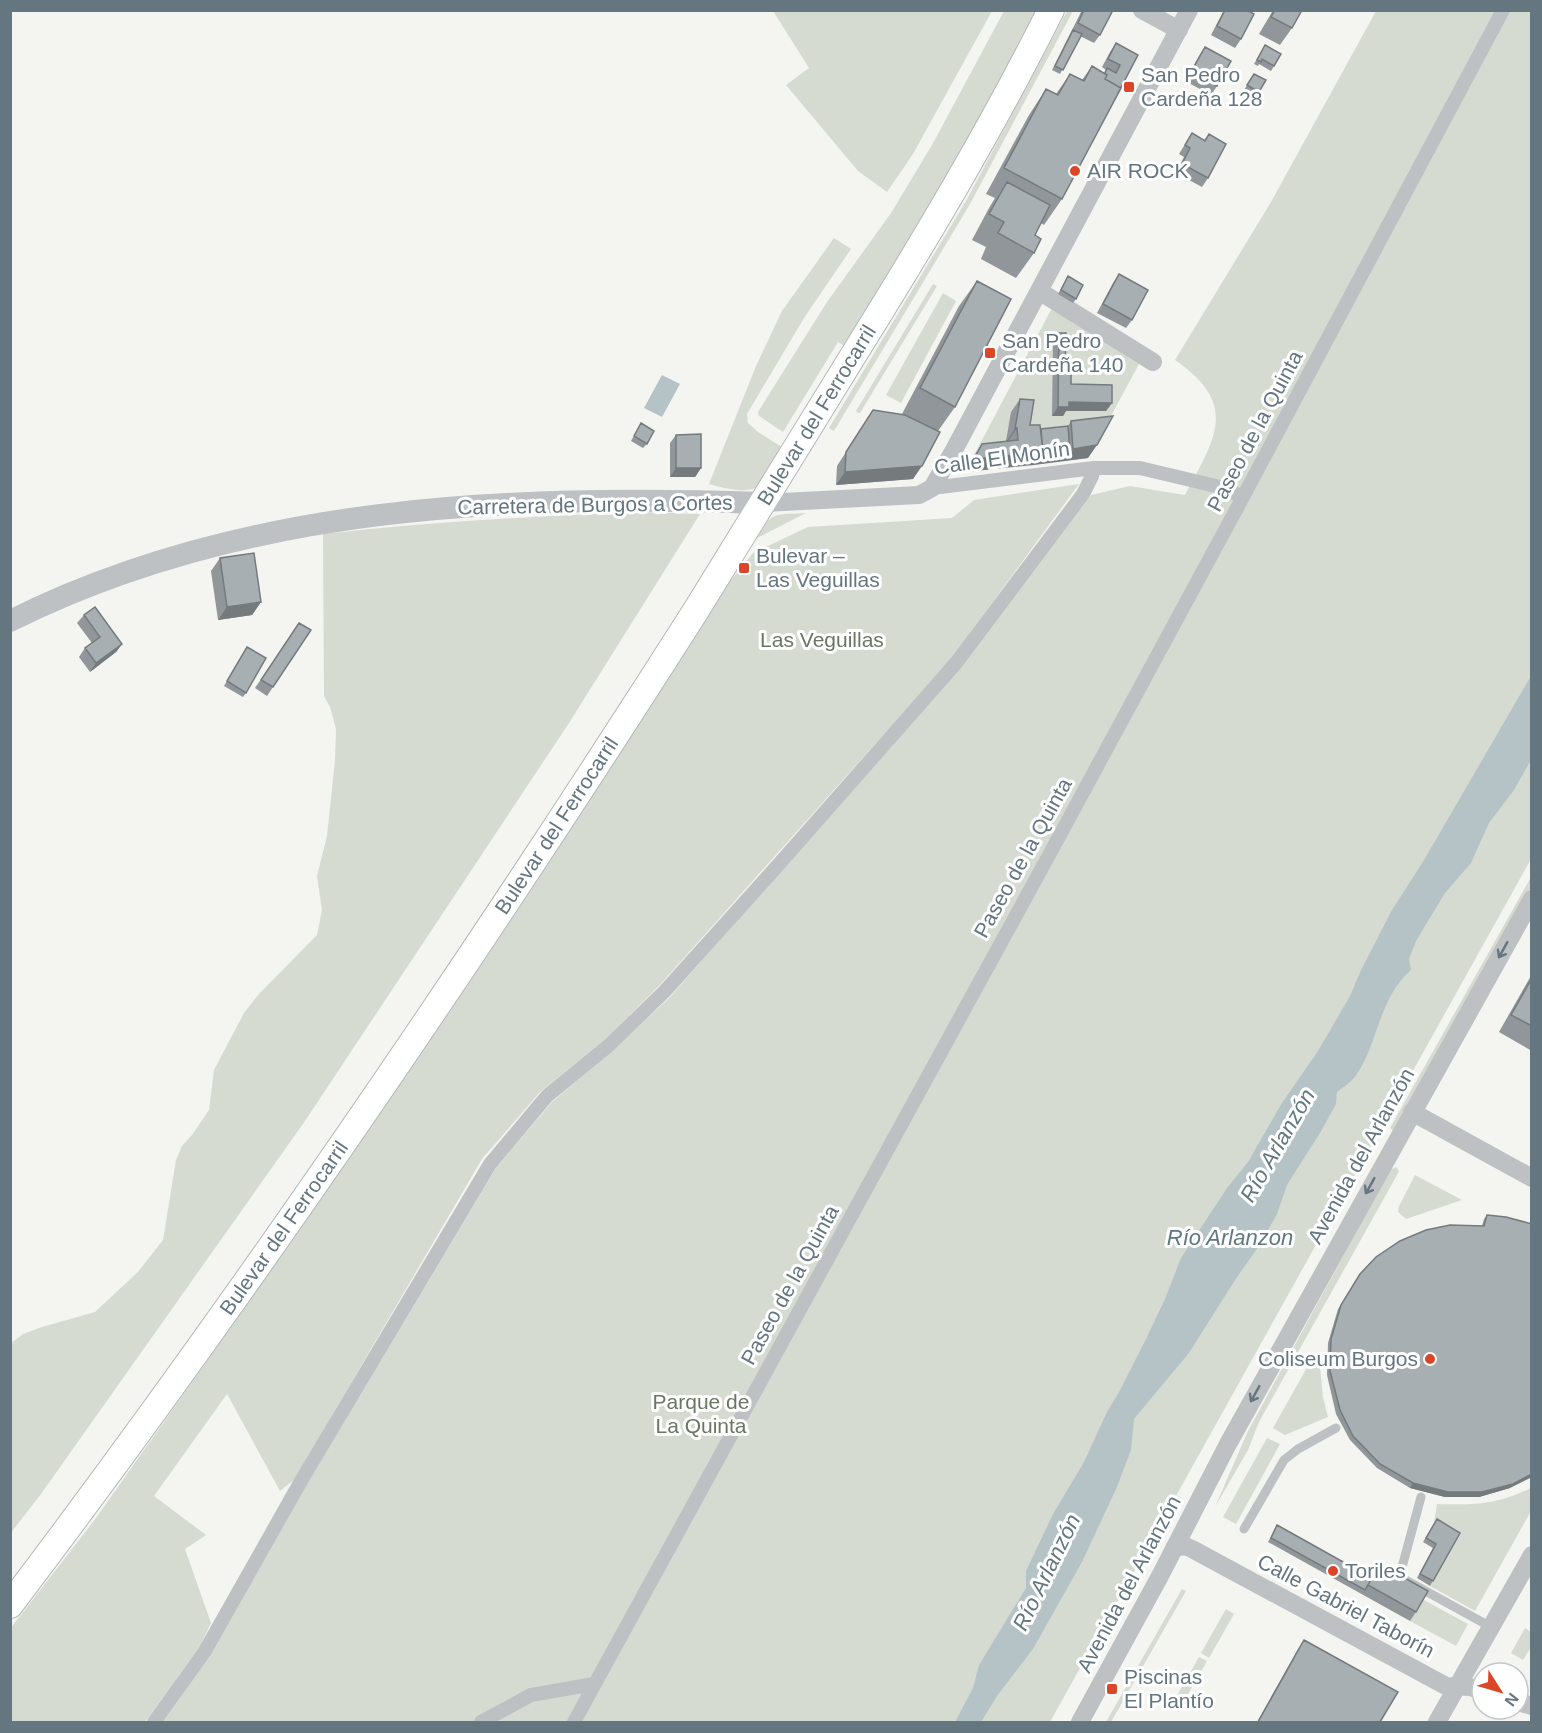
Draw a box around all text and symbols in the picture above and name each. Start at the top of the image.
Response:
place label: San Pedro Cardeña 128 [1141,63,1262,110]
marker: San Pedro Cardeña 128 [1122,80,1136,94]
place label: AIR ROCK [1087,159,1189,182]
marker: AIR ROCK [1068,164,1082,178]
street label: Bulevar del Ferrocarril [752,321,880,509]
place label: San Pedro Cardeña 140 [1002,329,1123,376]
marker: San Pedro Cardeña 140 [983,346,997,360]
street label: Paseo de la Quinta [1202,346,1307,515]
street label: Calle El Monín [933,437,1071,478]
street label: Carretera de Burgos a Cortes [457,491,733,518]
place label: Bulevar – Las Veguillas [756,544,880,591]
marker: Bulevar – Las Veguillas [737,561,751,575]
park label: Las Veguillas [760,628,884,651]
street label: Bulevar del Ferrocarril [490,733,622,918]
street label: Paseo de la Quinta [969,774,1076,941]
one-way arrow [1497,941,1509,958]
street label: Avenida del Arlanzón [1303,1064,1418,1247]
water label: Río Arlanzón [1235,1084,1320,1206]
street label: Bulevar del Ferrocarril [215,1137,352,1319]
one-way arrow [1364,1177,1375,1195]
street label: Paseo de la Quinta [736,1201,843,1368]
water label: Río Arlanzon [1167,1225,1293,1250]
place label: Coliseum Burgos [1258,1347,1418,1370]
marker: Coliseum Burgos [1423,1352,1437,1366]
one-way arrow [1249,1385,1261,1402]
park label: Parque de La Quinta [653,1390,749,1437]
street label: Avenida del Arlanzón [1072,1491,1185,1676]
water label: Río Arlanzón [1008,1510,1085,1634]
street label: Calle Gabriel Taborín [1254,1549,1439,1662]
place label: Toriles [1345,1559,1406,1582]
marker: Toriles [1326,1564,1340,1578]
north arrow [1470,1661,1530,1721]
place label: Piscinas El Plantío [1124,1665,1214,1712]
marker: Piscinas El Plantío [1105,1682,1119,1696]
text: N [1501,1690,1522,1709]

